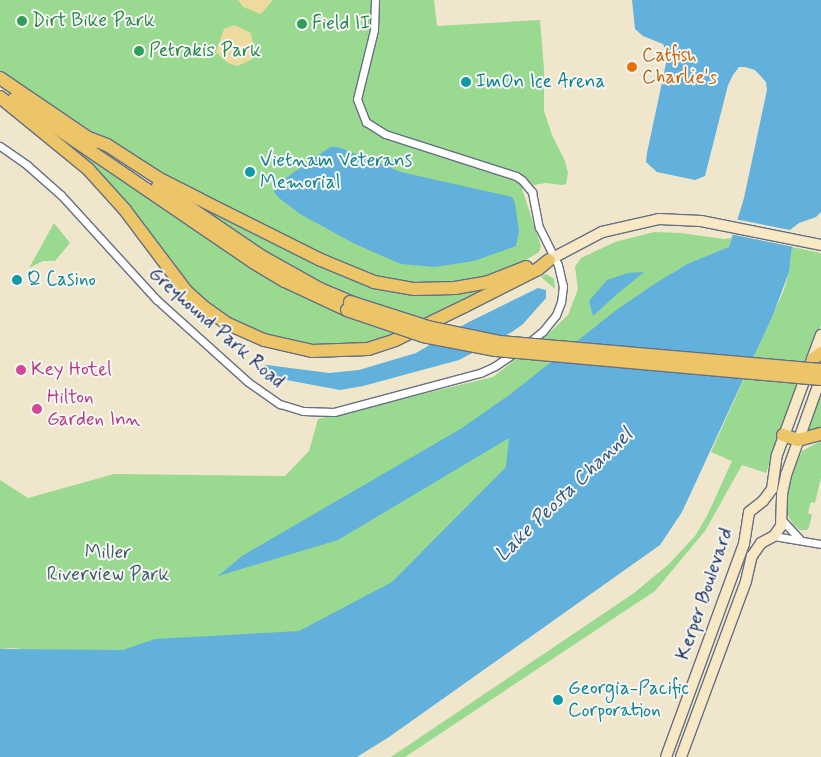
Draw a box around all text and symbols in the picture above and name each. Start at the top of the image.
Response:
place label: Dirt Bike Park [32,10,150,32]
place label: Field II [312,13,375,35]
marker: Dirt Bike Park [16,15,28,27]
marker: Field II [296,18,308,30]
place label: Petrakis Park [149,40,258,62]
marker: Petrakis Park [133,45,145,57]
place label: Catfish Charlie's [642,45,717,89]
marker: Catfish Charlie's [626,61,638,73]
place label: ImOn Ice Arena [476,71,611,93]
marker: ImOn Ice Arena [460,76,472,88]
place label: Vietnam Veterans Memorial [260,150,412,194]
marker: Vietnam Veterans Memorial [244,166,256,178]
street label: Greyhound Park Road [145,264,287,392]
place label: Q Casino [27,269,104,291]
marker: Q Casino [11,274,23,286]
place label: Key Hotel [31,359,107,381]
marker: Key Hotel [15,364,27,376]
place label: Hilton Garden Inn [47,387,139,431]
marker: Hilton Garden Inn [31,403,43,415]
water label: Lake Peosta Channel [491,424,637,566]
street label: Kerper Boulevard [672,526,738,662]
park label: Miller Riverview Park [48,542,168,586]
place label: Georgia-Pacific Corporation [568,678,689,722]
marker: Georgia-Pacific Corporation [552,694,564,706]

